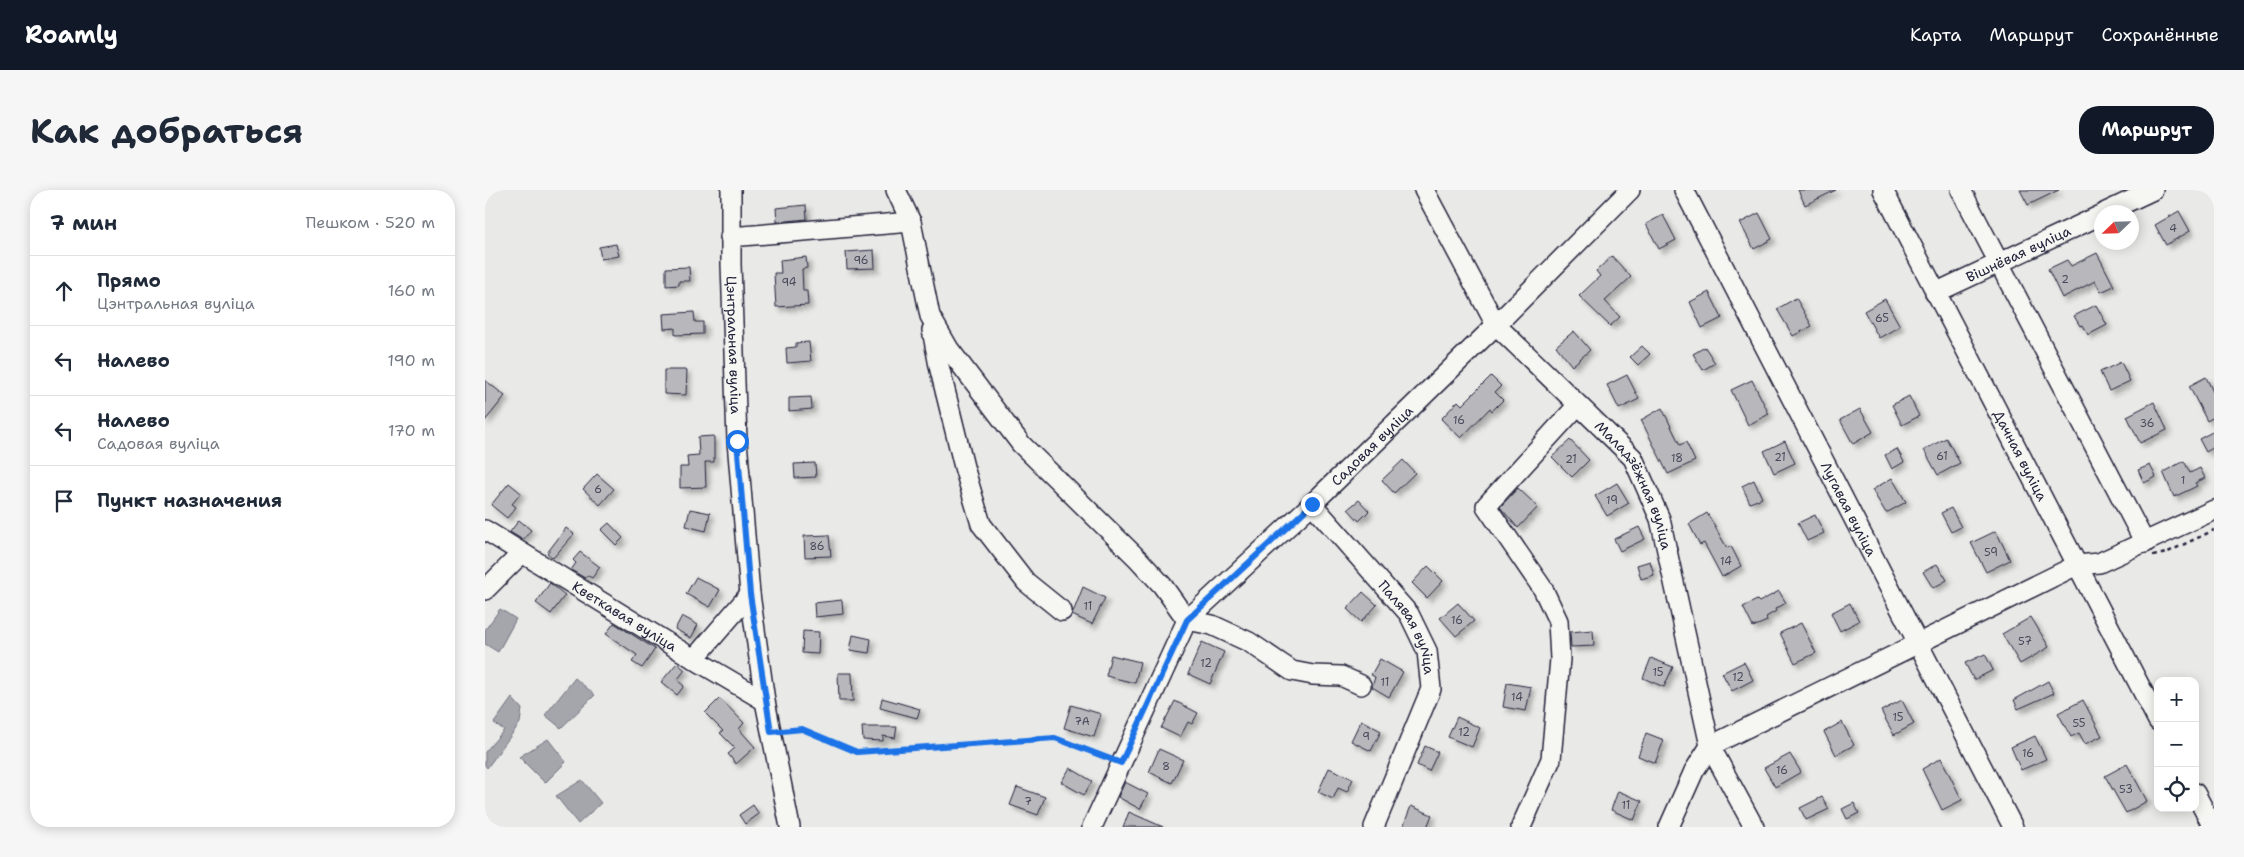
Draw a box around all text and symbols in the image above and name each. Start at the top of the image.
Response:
text: Roamly [25,19,118,51]
text: Карта [1910,23,1961,47]
text: Маршрут [1989,23,2073,47]
text: Сохранённые [2101,23,2219,47]
button: Маршрут [2079,106,2214,154]
text: Как добраться [30,107,303,154]
north arrow [2094,205,2139,250]
text: 7 мин [50,209,117,237]
text: Пешком · 520 m [306,212,435,233]
street label: Вішнёвая вуліца [1963,221,2074,286]
house number: 4 [2169,221,2177,236]
house number: 96 [853,253,869,268]
text: Прямо [97,268,161,293]
house number: 2 [2061,272,2069,287]
house number: 94 [782,275,797,290]
street label: Цэнтральная вуліца [722,276,745,415]
icon: ahead [50,277,78,305]
text: 160 m [388,280,435,301]
text: Цэнтральная вуліца [97,293,255,314]
house number: 65 [1875,311,1889,326]
icon: left [50,347,78,375]
text: Налево [97,348,170,373]
text: 190 m [388,350,435,371]
street label: Садовая вуліца [1327,402,1417,490]
street label: Дачная вуліца [1989,407,2052,504]
text: Налево [97,408,170,433]
house number: 16 [1453,413,1465,428]
house number: 36 [2139,416,2155,431]
icon: left [50,417,78,445]
street label: Маладзёжная вуліца [1591,417,1676,552]
text: 170 m [388,420,435,441]
route start [726,430,749,453]
text: Садовая вуліца [97,433,220,454]
house number: 61 [1936,449,1948,464]
house number: 21 [1774,450,1786,465]
house number: 18 [1671,451,1683,466]
house number: 21 [1565,452,1577,467]
street label: Лугавая вуліца [1817,459,1881,560]
house number: 1 [2181,473,2185,488]
house number: 6 [594,482,602,497]
icon: arrive [50,487,78,515]
text: Пункт назначения [97,488,282,513]
route end [1301,493,1324,516]
house number: 19 [1606,493,1618,508]
house number: 86 [809,539,825,554]
house number: 59 [1984,545,1998,560]
house number: 14 [1720,554,1732,569]
street label: Кветкавая вуліца [569,577,680,655]
street label: Палявая вуліца [1374,577,1438,676]
house number: 11 [1084,599,1092,614]
house number: 16 [1451,613,1463,628]
house number: 57 [2018,634,2032,649]
house number: 12 [1200,656,1212,671]
house number: 15 [1652,665,1664,680]
house number: 12 [1732,670,1744,685]
house number: 11 [1381,675,1389,690]
map controls [2154,677,2199,812]
button: + [2154,677,2199,722]
house number: 14 [1511,690,1523,705]
house number: 15 [1892,710,1904,725]
house number: 7А [1074,714,1090,729]
house number: 55 [2072,716,2086,731]
button: − [2154,722,2199,767]
house number: 12 [1458,725,1470,740]
house number: 9 [1362,729,1370,744]
house number: 16 [2022,746,2034,761]
house number: 8 [1162,759,1170,774]
house number: 16 [1776,763,1788,778]
button: locate [2154,767,2199,812]
house number: 53 [2119,782,2133,797]
house number: 7 [1024,794,1032,809]
house number: 11 [1622,798,1630,813]

